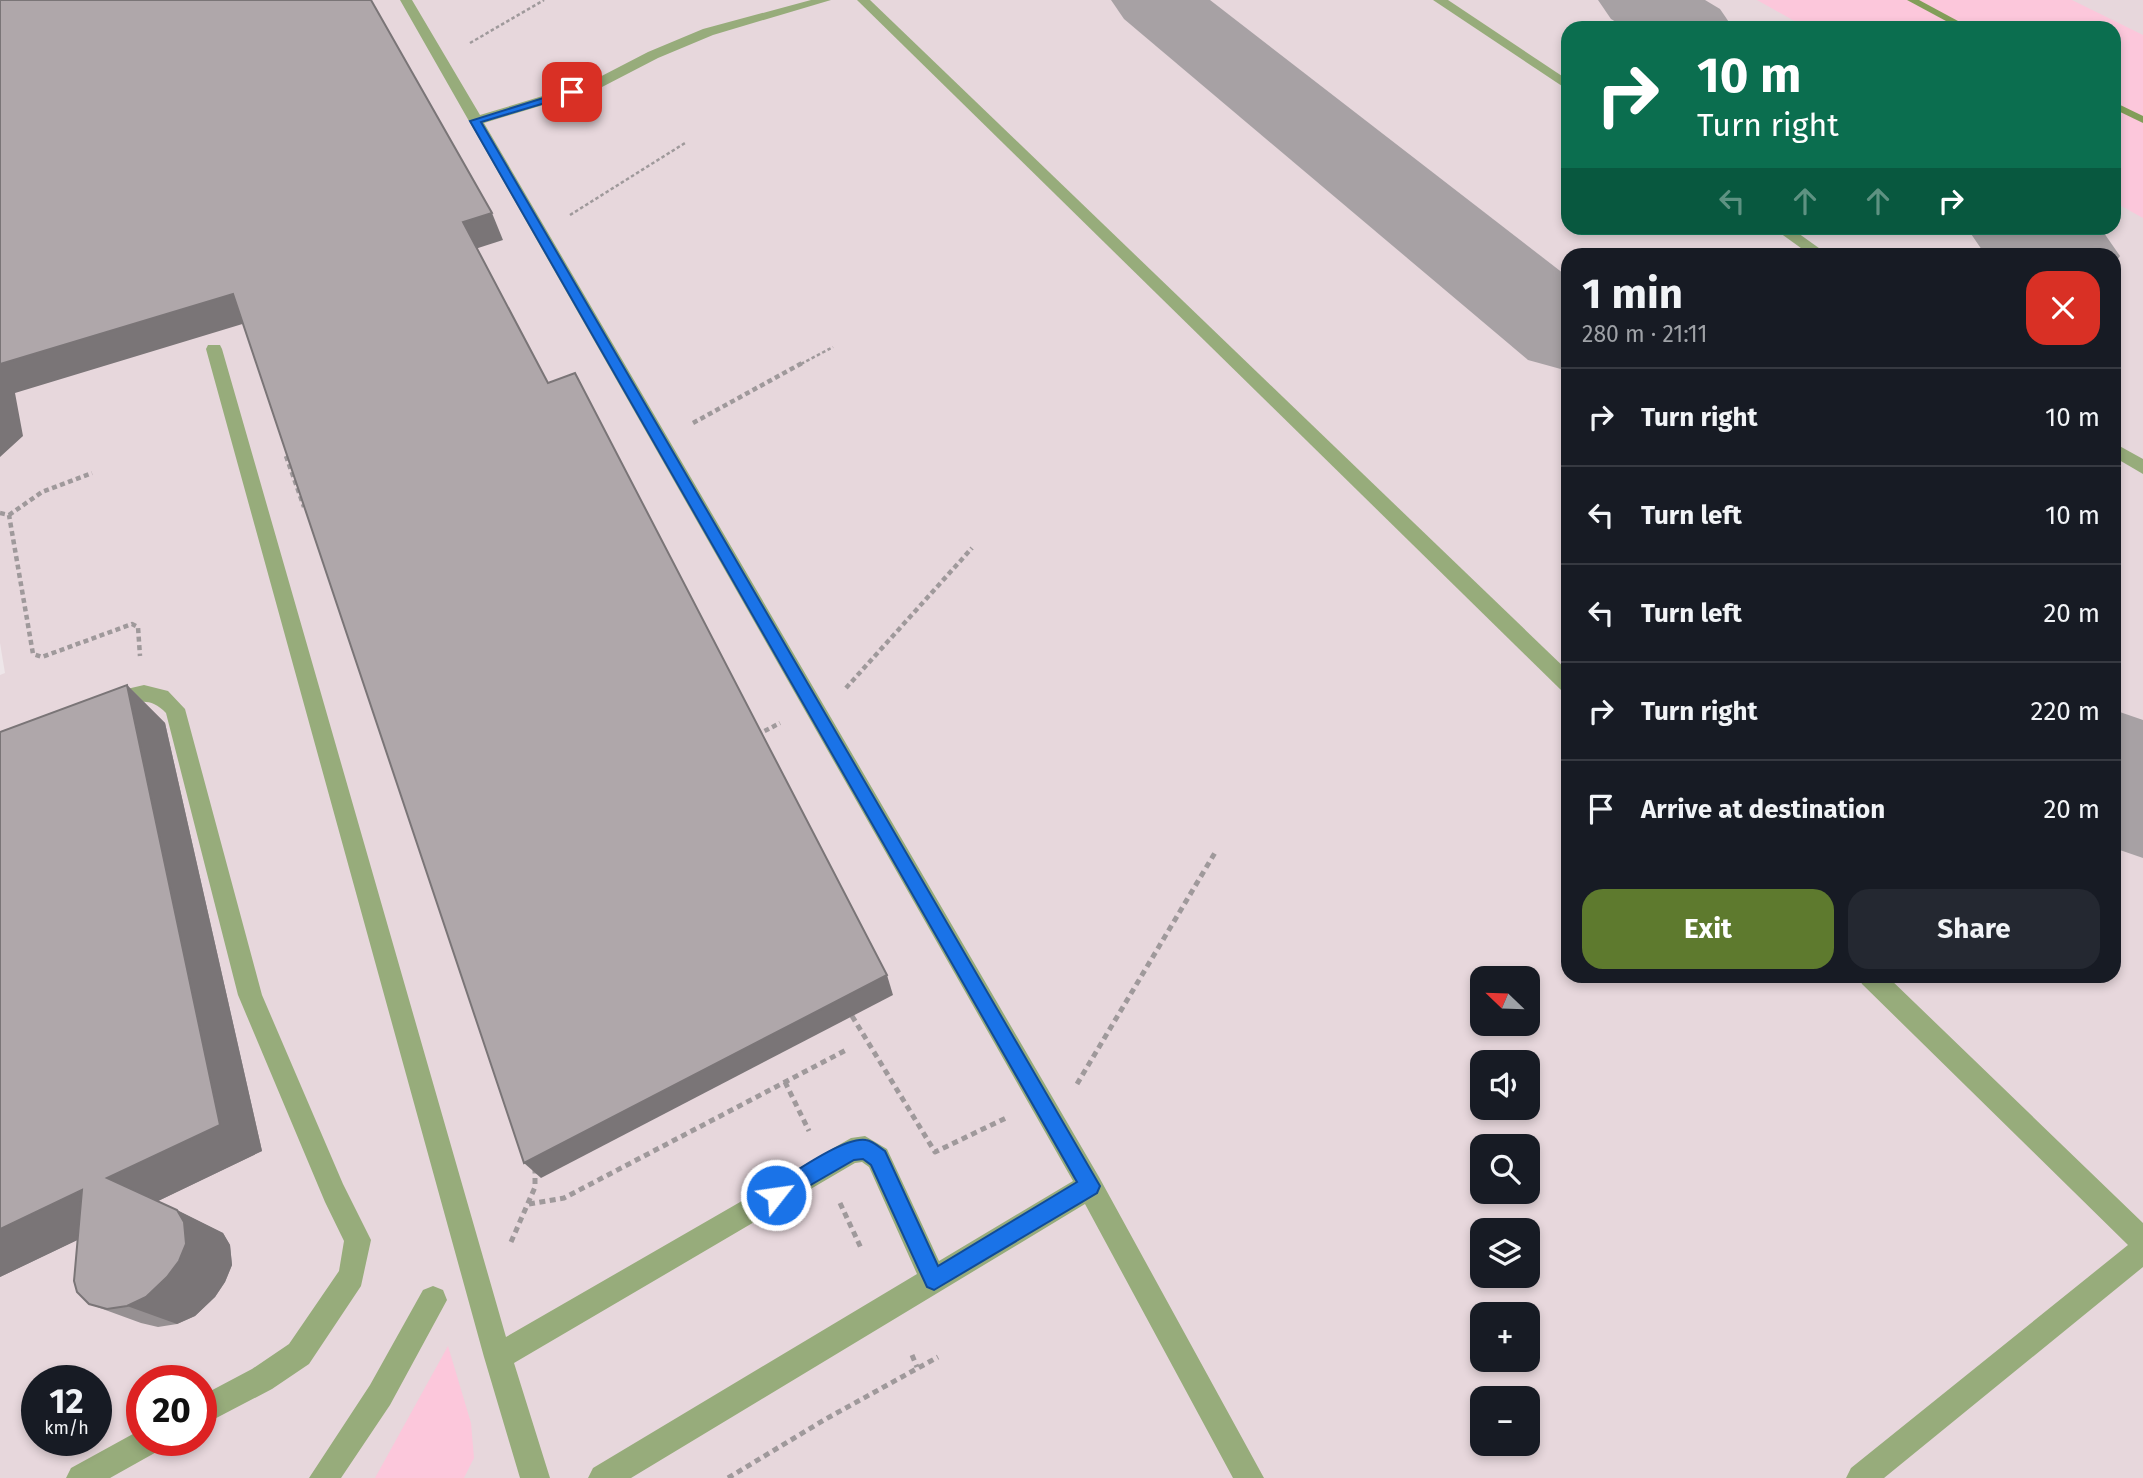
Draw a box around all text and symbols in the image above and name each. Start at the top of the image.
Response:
text: 10 m [1697,46,1801,105]
icon: right [1582,49,1673,140]
pin [542,62,602,122]
icon: arrive [553,73,591,111]
text: Turn right [1697,106,1839,144]
icon: left [1713,182,1751,220]
icon: ahead [1786,182,1824,220]
icon: ahead [1859,182,1897,220]
icon: right [1932,182,1970,220]
text: 1 min [1582,269,1683,319]
button: close [2026,271,2100,345]
text: 280 m · 21:11 [1582,320,1707,348]
icon: right [1582,398,1620,436]
text: Turn right [1641,402,1758,433]
text: 10 m [2045,402,2100,433]
icon: left [1582,496,1620,534]
text: Turn left [1641,500,1742,531]
text: 10 m [2045,500,2100,531]
icon: left [1582,594,1620,632]
text: Turn left [1641,598,1742,629]
text: 20 m [2043,598,2100,629]
icon: right [1582,692,1620,730]
text: Turn right [1641,696,1758,727]
text: 220 m [2031,696,2100,727]
icon: arrive [1582,790,1620,828]
text: Arrive at destination [1641,794,1885,825]
text: 20 m [2043,794,2100,825]
button: Exit [1582,889,1834,969]
button: Share [1848,889,2100,969]
north arrow [1470,966,1540,1036]
map controls [1470,966,1540,1456]
button: sound [1470,1050,1540,1120]
button: search [1470,1134,1540,1204]
position arrow [739,1158,813,1232]
button: layers [1470,1218,1540,1288]
button: + [1470,1302,1540,1372]
speed limit sign: 20 [126,1365,217,1456]
text: 12 [49,1380,84,1422]
button: − [1470,1386,1540,1456]
text: km/h [44,1417,89,1439]

